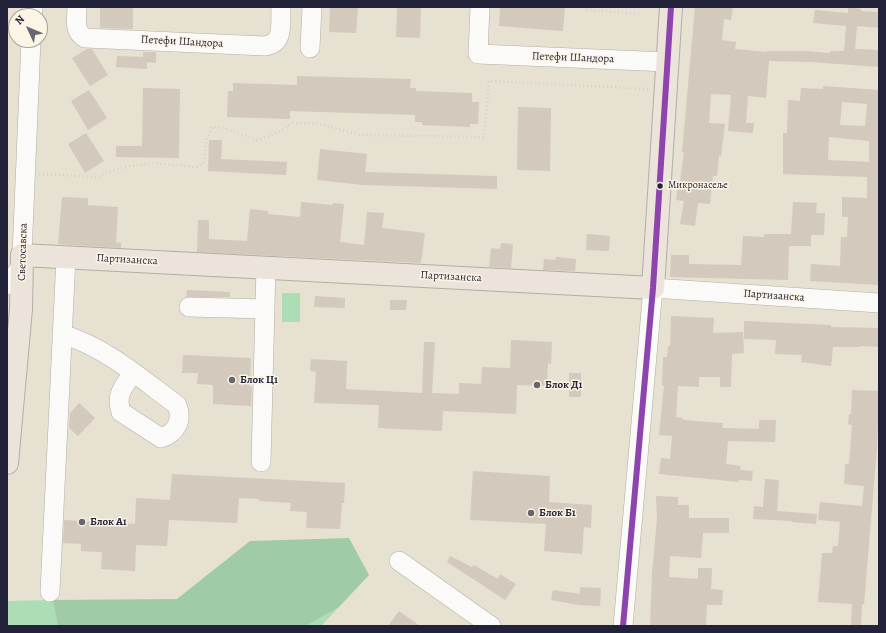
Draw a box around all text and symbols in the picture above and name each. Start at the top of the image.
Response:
north arrow [8,8,48,48]
text: N [12,12,28,28]
street label: Петефи Шандора [140,33,224,51]
street label: Петефи Шандора [531,50,615,66]
place label: Микронасеље [668,180,728,192]
marker: Микронасеље [655,181,665,191]
street label: Светосавска [15,223,31,281]
street label: Партизанска [96,252,158,268]
street label: Партизанска [420,269,482,285]
street label: Партизанска [743,287,805,305]
place label: Блок Ц1 [240,373,278,387]
marker: Блок Ц1 [227,375,237,385]
place label: Блок Д1 [545,378,582,392]
marker: Блок Д1 [532,380,542,390]
place label: Блок Б1 [539,506,576,520]
marker: Блок Б1 [526,508,536,518]
place label: Блок А1 [90,515,127,529]
marker: Блок А1 [77,517,87,527]

